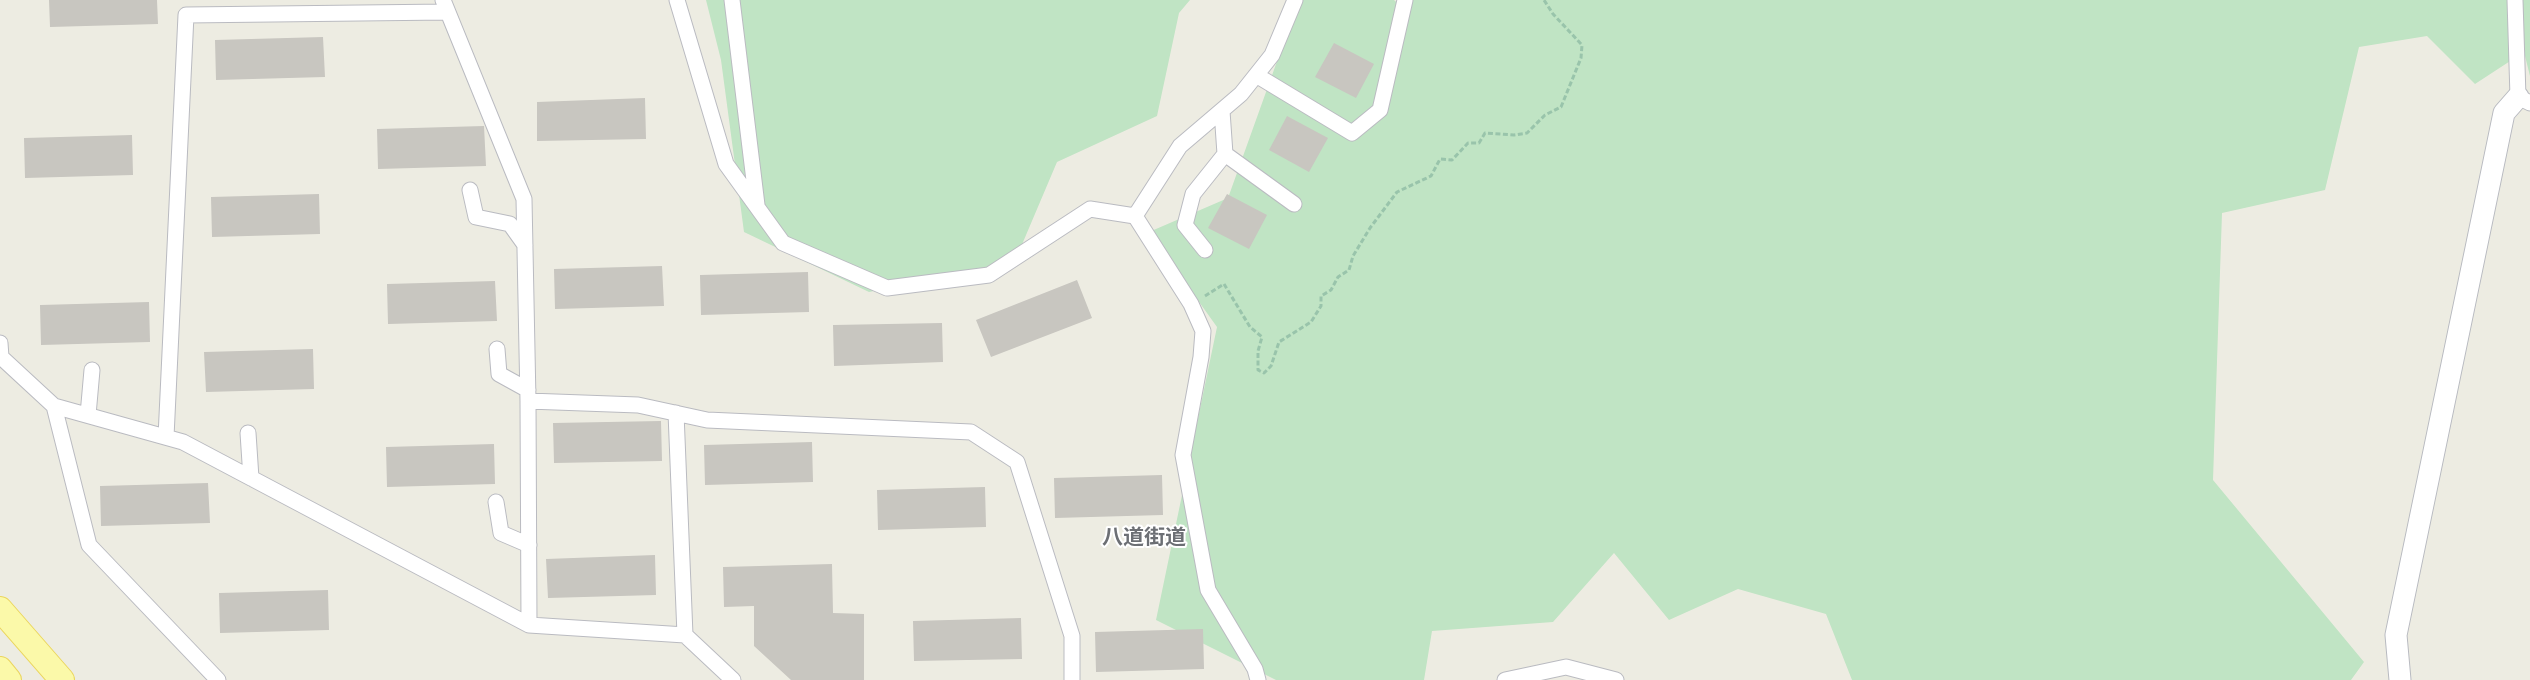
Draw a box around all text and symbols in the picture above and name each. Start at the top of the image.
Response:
district label: 八道街道 [1102,525,1186,551]

